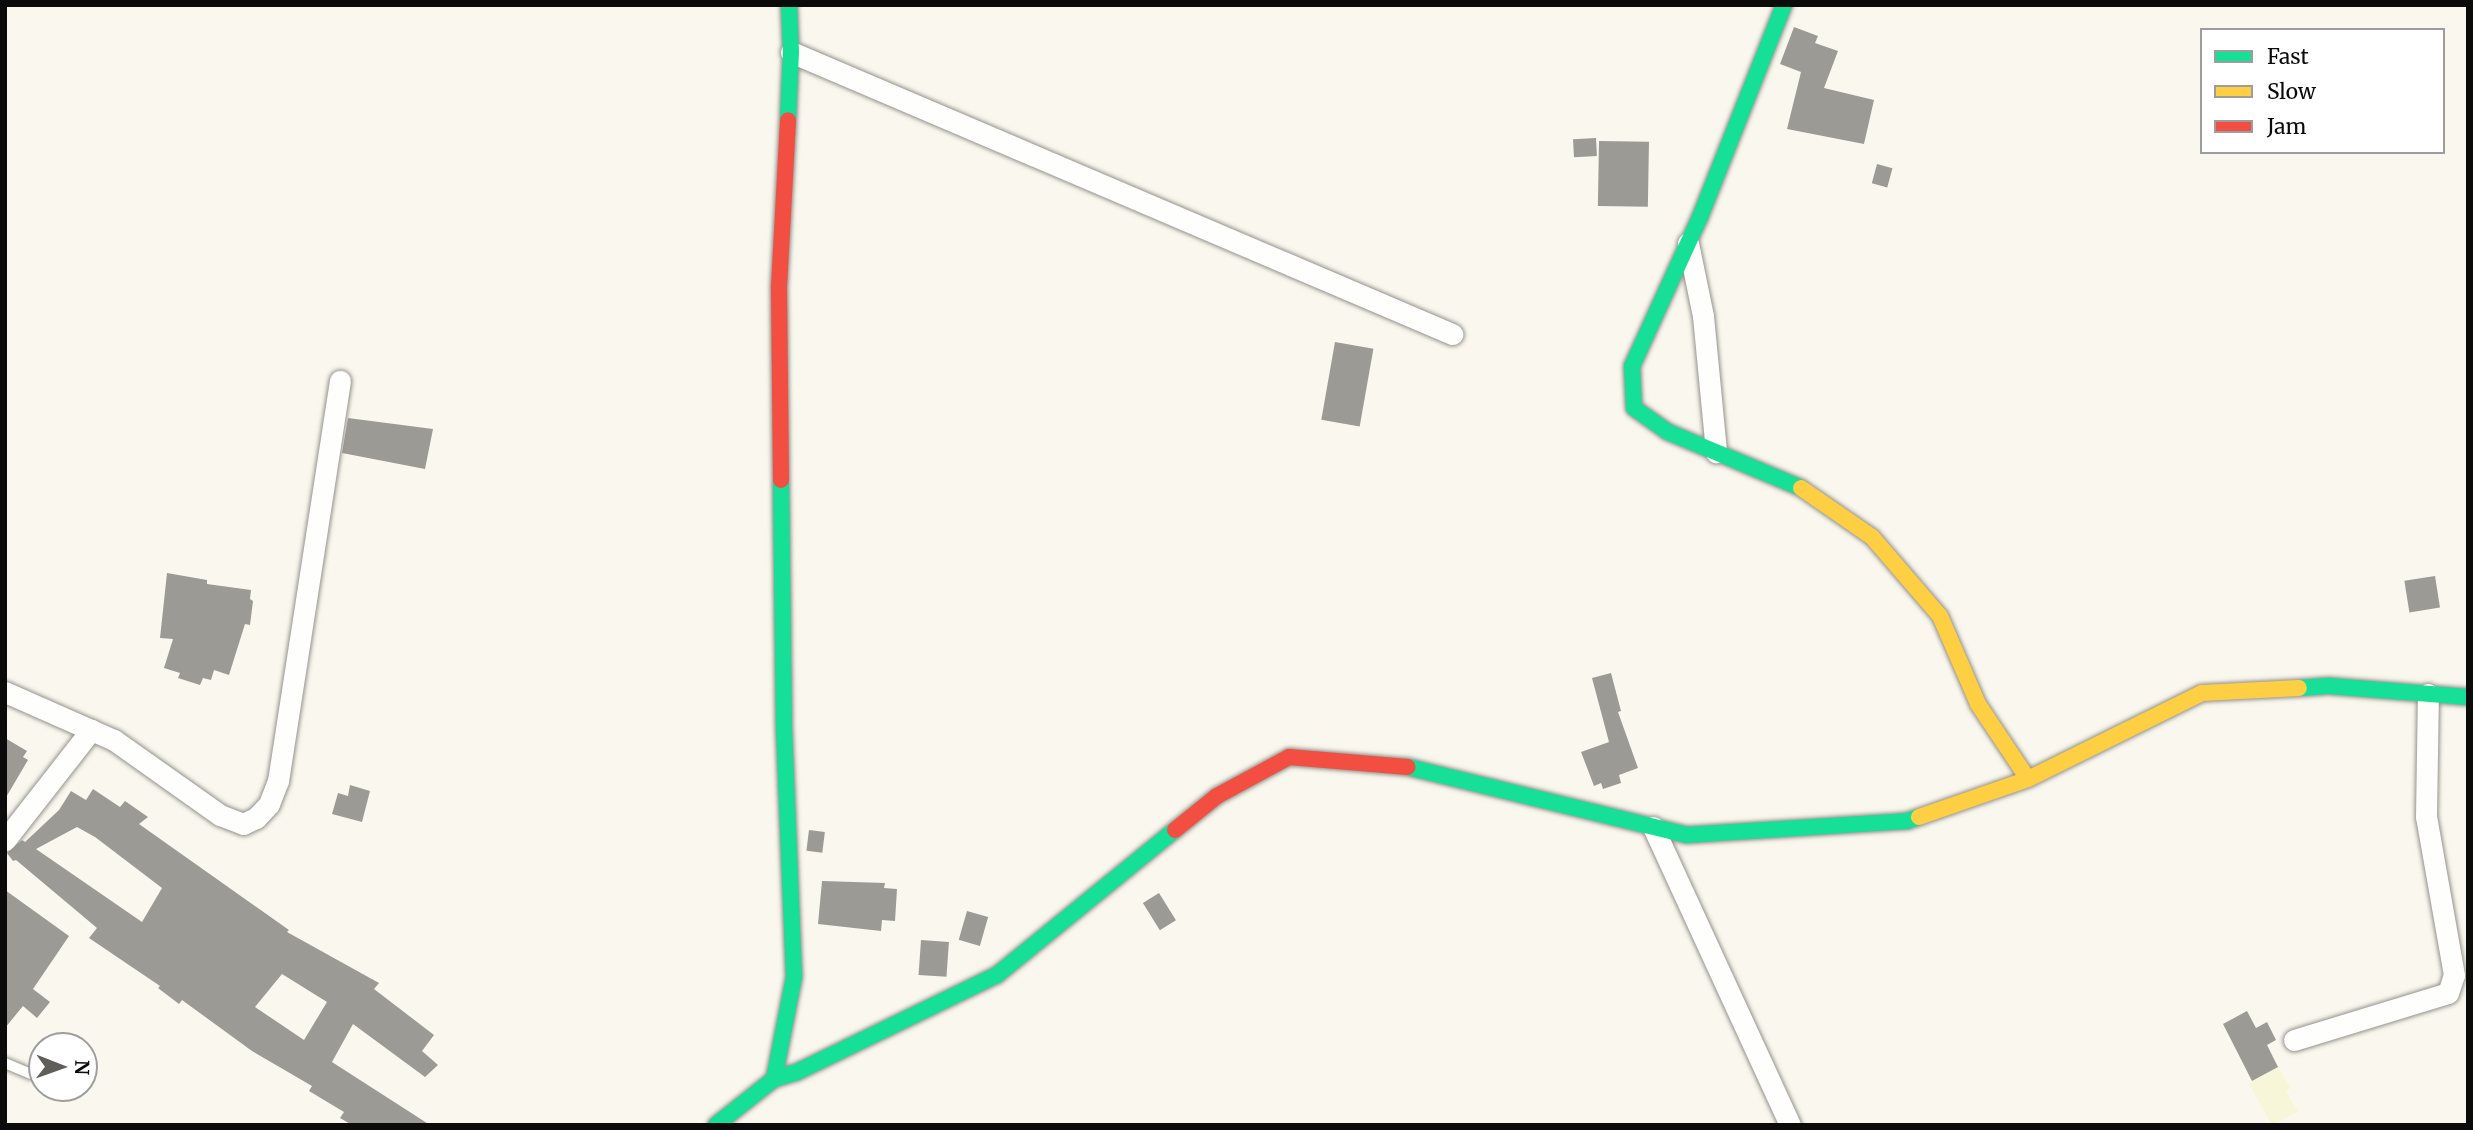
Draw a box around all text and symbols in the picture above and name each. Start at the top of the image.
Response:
legend [2200,28,2445,154]
text: Fast [2267,43,2309,70]
text: Slow [2267,78,2316,105]
text: Jam [2267,113,2306,140]
north arrow [28,1032,98,1102]
text: N [70,1060,94,1075]

